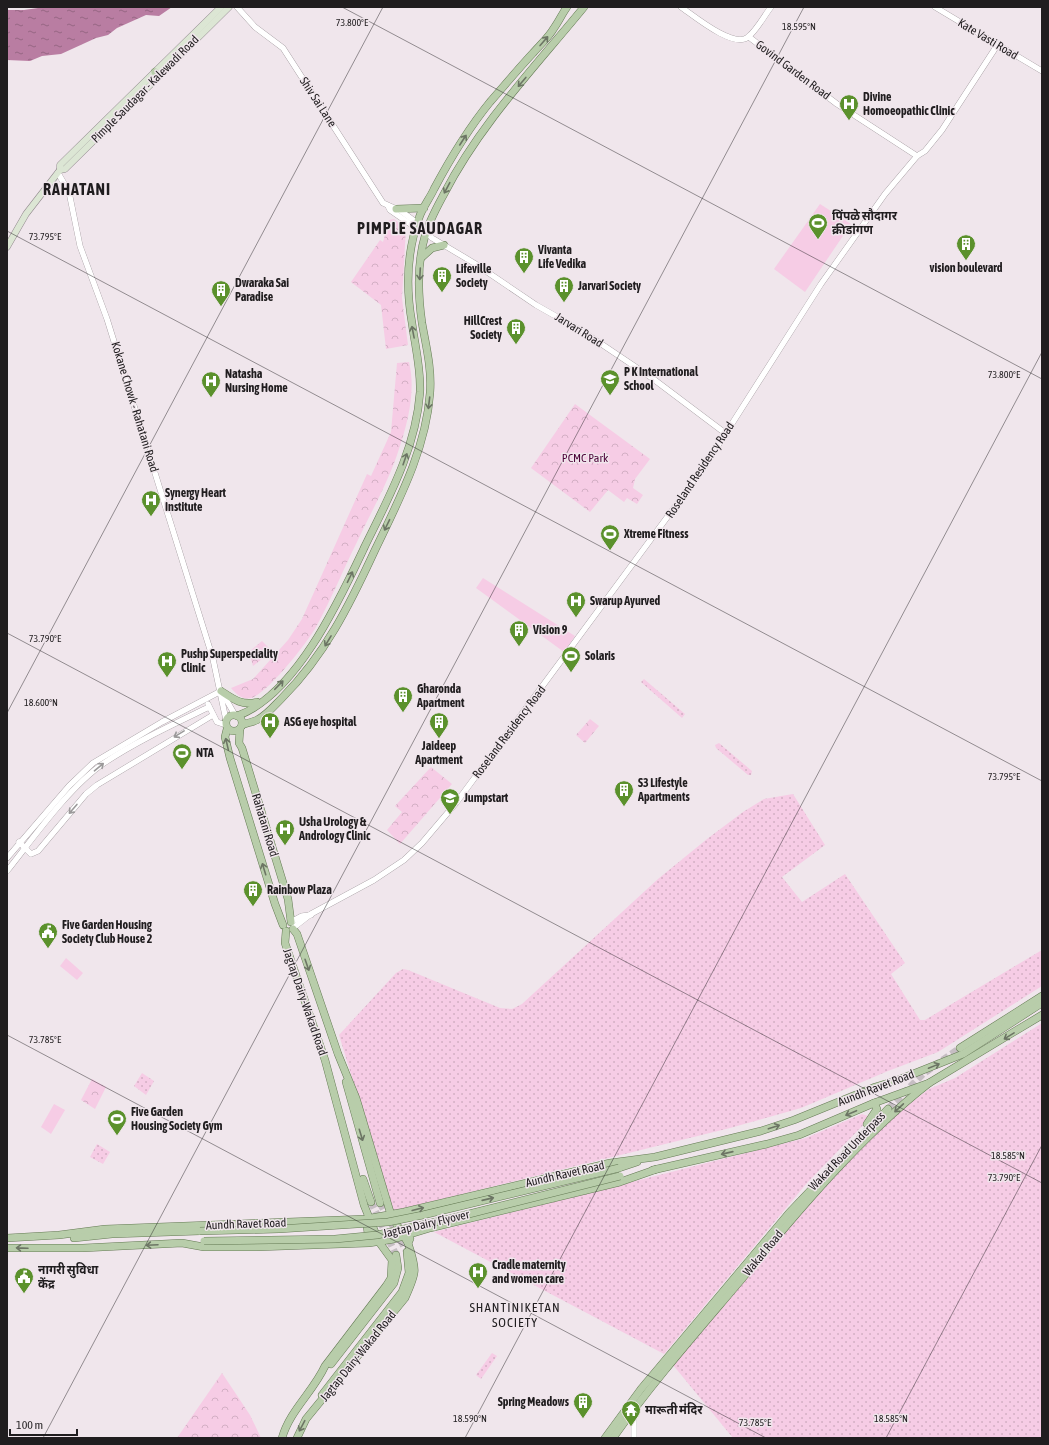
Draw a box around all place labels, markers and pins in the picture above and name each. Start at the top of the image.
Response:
place label: Divine Homoeopathic Clinic [863,90,955,118]
hospital icon: Divine Homoeopathic Clinic [838,93,860,121]
place label: पिंपळे सौदागर क्रीडांगण [832,208,898,237]
sports icon: पिंपळे सौदागर क्रीडांगण [807,212,829,240]
building icon: vision boulevard [955,233,977,261]
place label: Vivanta Life Vedika [537,243,586,271]
building icon: Vivanta Life Vedika [513,246,535,274]
place label: vision boulevard [930,261,1003,275]
place label: Lifeville Society [456,262,492,290]
building icon: Lifeville Society [431,265,453,293]
building icon: Jarvari Society [553,275,575,303]
place label: Dwaraka Sai Paradise [235,276,289,304]
building icon: Dwaraka Sai Paradise [210,279,232,307]
place label: Jarvari Society [577,279,641,293]
place label: HillCrest Society [464,314,503,342]
building icon: HillCrest Society [505,317,527,345]
place label: P K International School [624,365,699,393]
place label: Natasha Nursing Home [225,367,288,395]
school or university icon: P K International School [599,368,621,396]
hospital icon: Natasha Nursing Home [200,370,222,398]
place label: Synergy Heart Institute [165,486,226,514]
hospital icon: Synergy Heart Institute [140,489,162,517]
sports icon: Xtreme Fitness [599,523,621,551]
place label: Xtreme Fitness [623,527,689,541]
hospital icon: Swarup Ayurved [565,590,587,618]
place label: Swarup Ayurved [590,594,661,608]
building icon: Vision 9 [508,619,530,647]
place label: Vision 9 [532,623,568,637]
sports icon: Solaris [560,645,582,673]
place label: Pushp Superspeciality Clinic [181,647,278,675]
place label: Solaris [585,649,616,663]
hospital icon: Pushp Superspeciality Clinic [156,650,178,678]
place label: Gharonda Apartment [416,682,465,710]
building icon: Gharonda Apartment [392,685,414,713]
hospital icon: ASG eye hospital [259,711,281,739]
building icon: Jaideep Apartment [428,711,450,739]
place label: ASG eye hospital [283,715,357,729]
place label: Jaideep Apartment [414,739,463,767]
sports icon: NTA [171,742,193,770]
place label: NTA [196,746,214,760]
place label: S3 Lifestyle Apartments [637,776,690,804]
building icon: S3 Lifestyle Apartments [613,779,635,807]
school or university icon: Jumpstart [439,787,461,815]
place label: Jumpstart [463,791,509,805]
place label: Usha Urology & Andrology Clinic [298,815,371,843]
hospital icon: Usha Urology & Andrology Clinic [274,818,296,846]
building icon: Rainbow Plaza [242,879,264,907]
place label: Rainbow Plaza [267,883,332,897]
place label: Five Garden Housing Society Club House 2 [62,918,153,946]
public building icon: Five Garden Housing Society Club House 2 [37,921,59,949]
place label: Five Garden Housing Society Gym [131,1105,223,1133]
sports icon: Five Garden Housing Society Gym [106,1108,128,1136]
place label: Cradle maternity and women care [492,1258,566,1286]
hospital icon: Cradle maternity and women care [467,1261,489,1289]
place label: नागरी सुविधा केंद्र [38,1262,99,1291]
public building icon: नागरी सुविधा केंद्र [13,1266,35,1294]
building icon: Spring Meadows [572,1391,594,1419]
place label: Spring Meadows [498,1395,570,1409]
temple icon: मारूती मंदिर [620,1399,642,1427]
place label: मारूती मंदिर [645,1402,703,1417]

